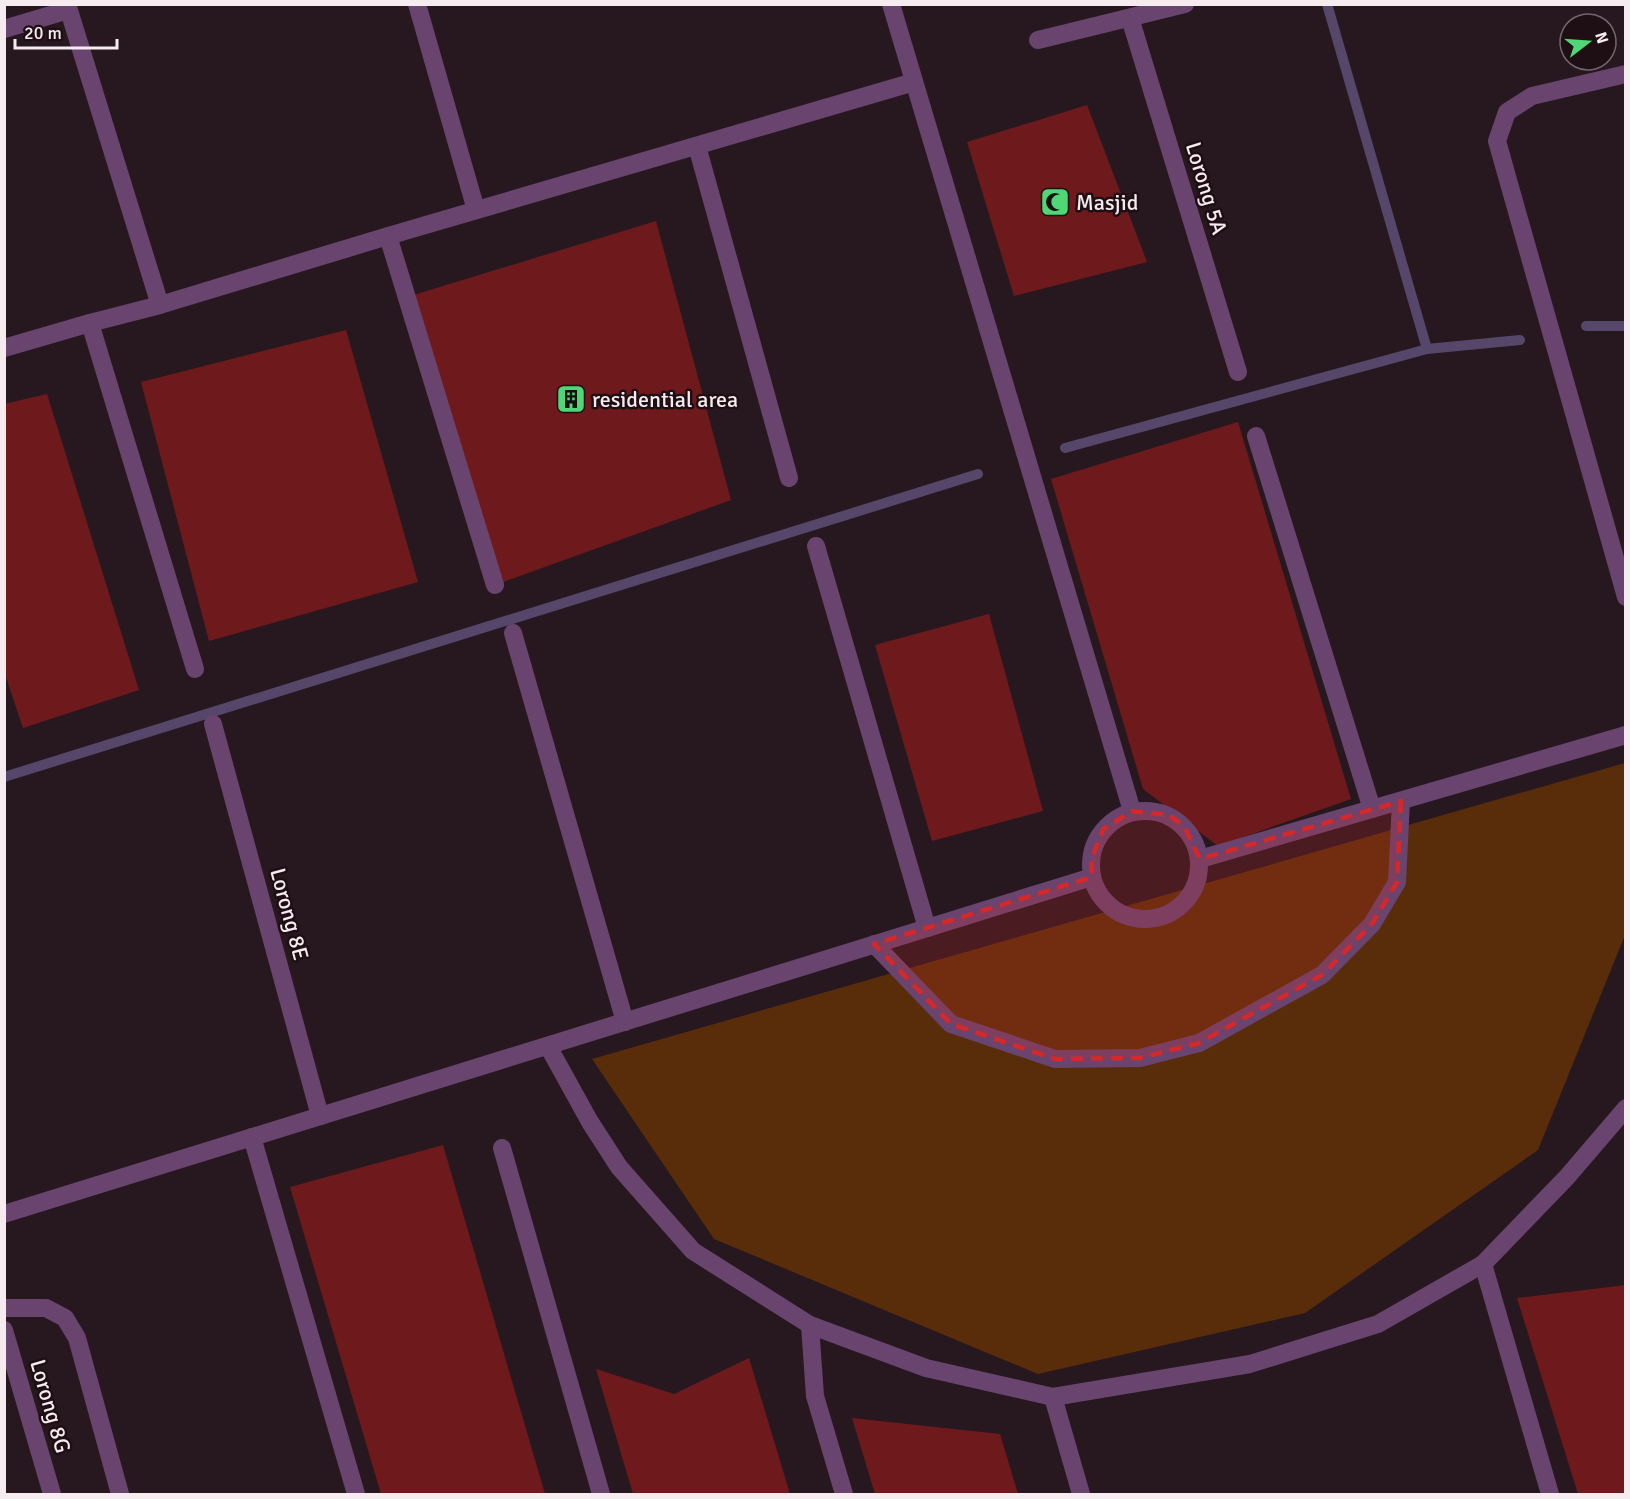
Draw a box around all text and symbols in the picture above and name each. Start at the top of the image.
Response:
scale bar [15,12,117,50]
north arrow [1558,12,1618,72]
text: 20 m [24,22,62,44]
text: N [1590,30,1613,46]
street label: Lorong 5A [1180,139,1234,238]
mosque icon: Masjid [1039,186,1071,218]
place label: Masjid [1076,189,1138,216]
building icon: residential area [555,383,587,415]
place label: residential area [592,386,738,413]
street label: Lorong 8E [264,865,315,963]
street label: Lorong 8G [24,1356,77,1456]

